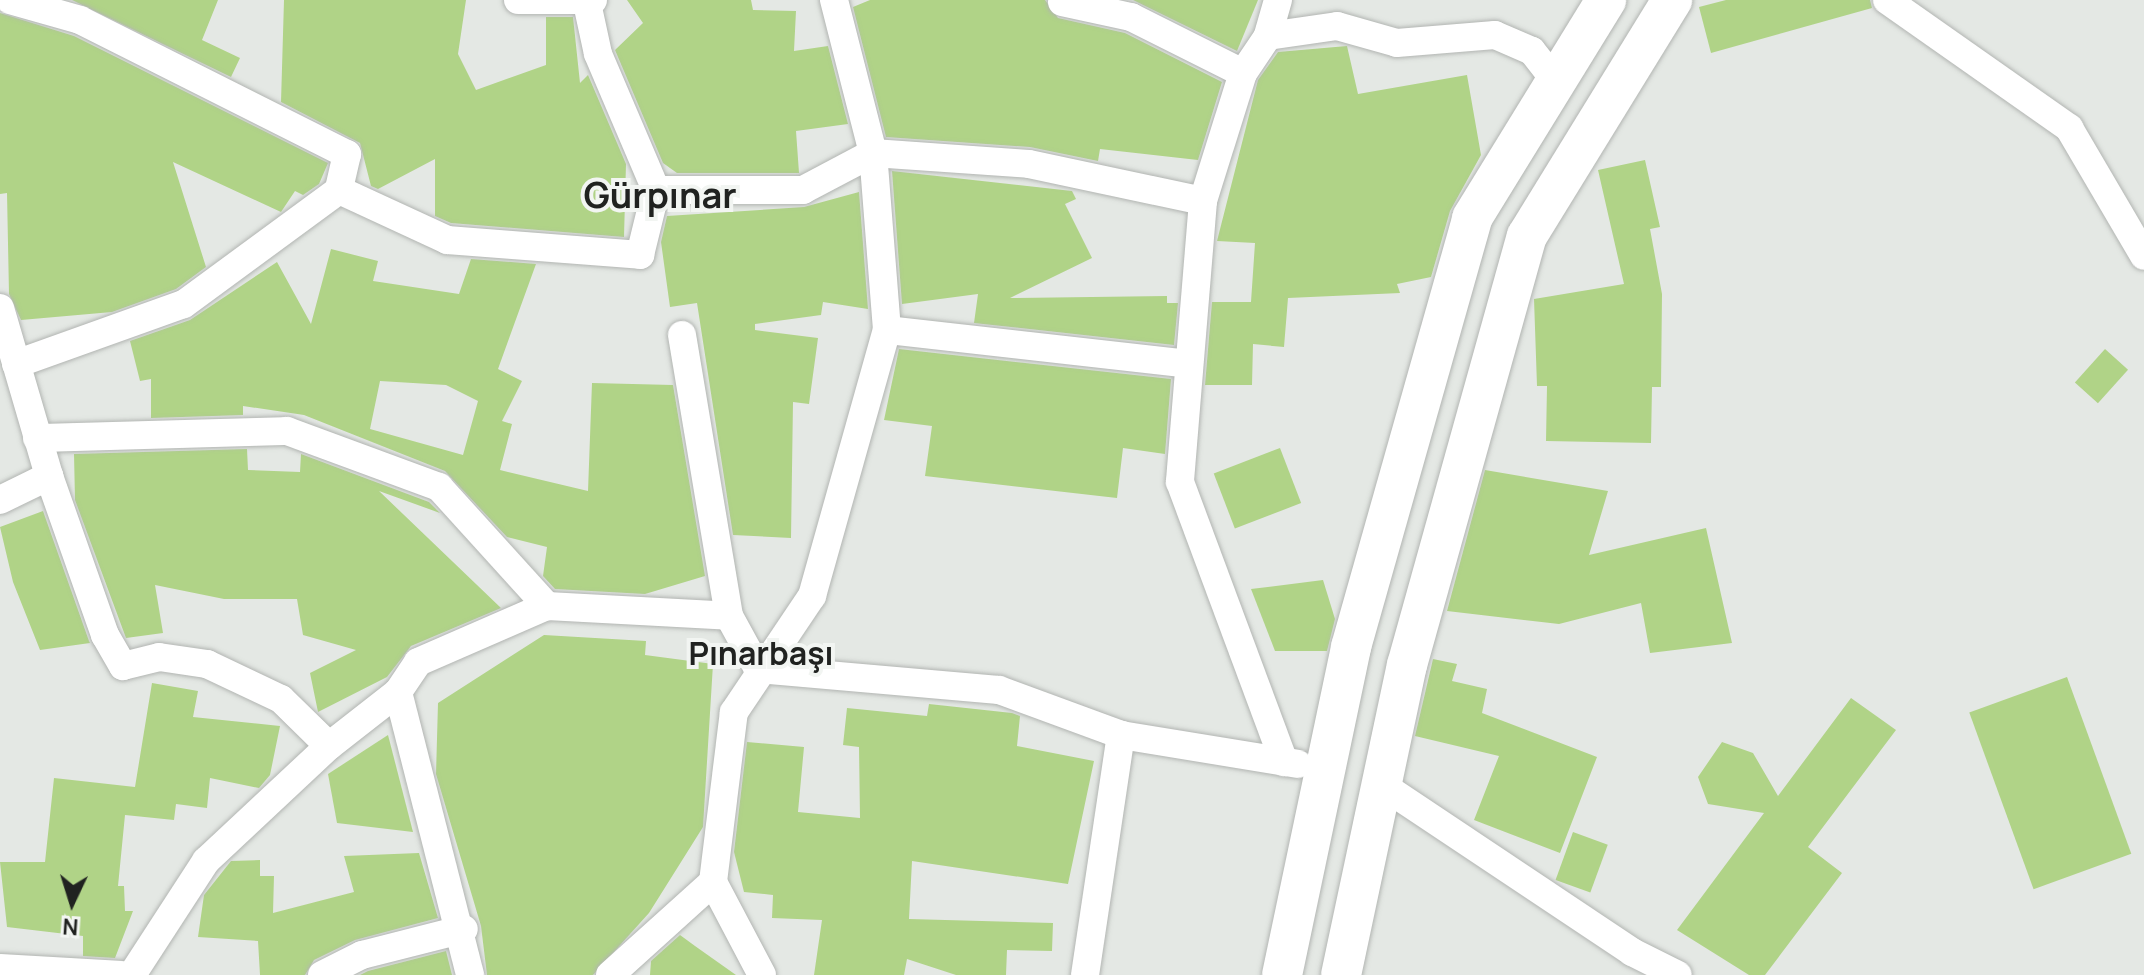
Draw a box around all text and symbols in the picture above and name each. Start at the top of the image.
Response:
district label: Gürpınar [583,173,737,217]
district label: Pınarbaşı [688,634,834,672]
north arrow [32,863,112,943]
text: N [61,911,79,942]

